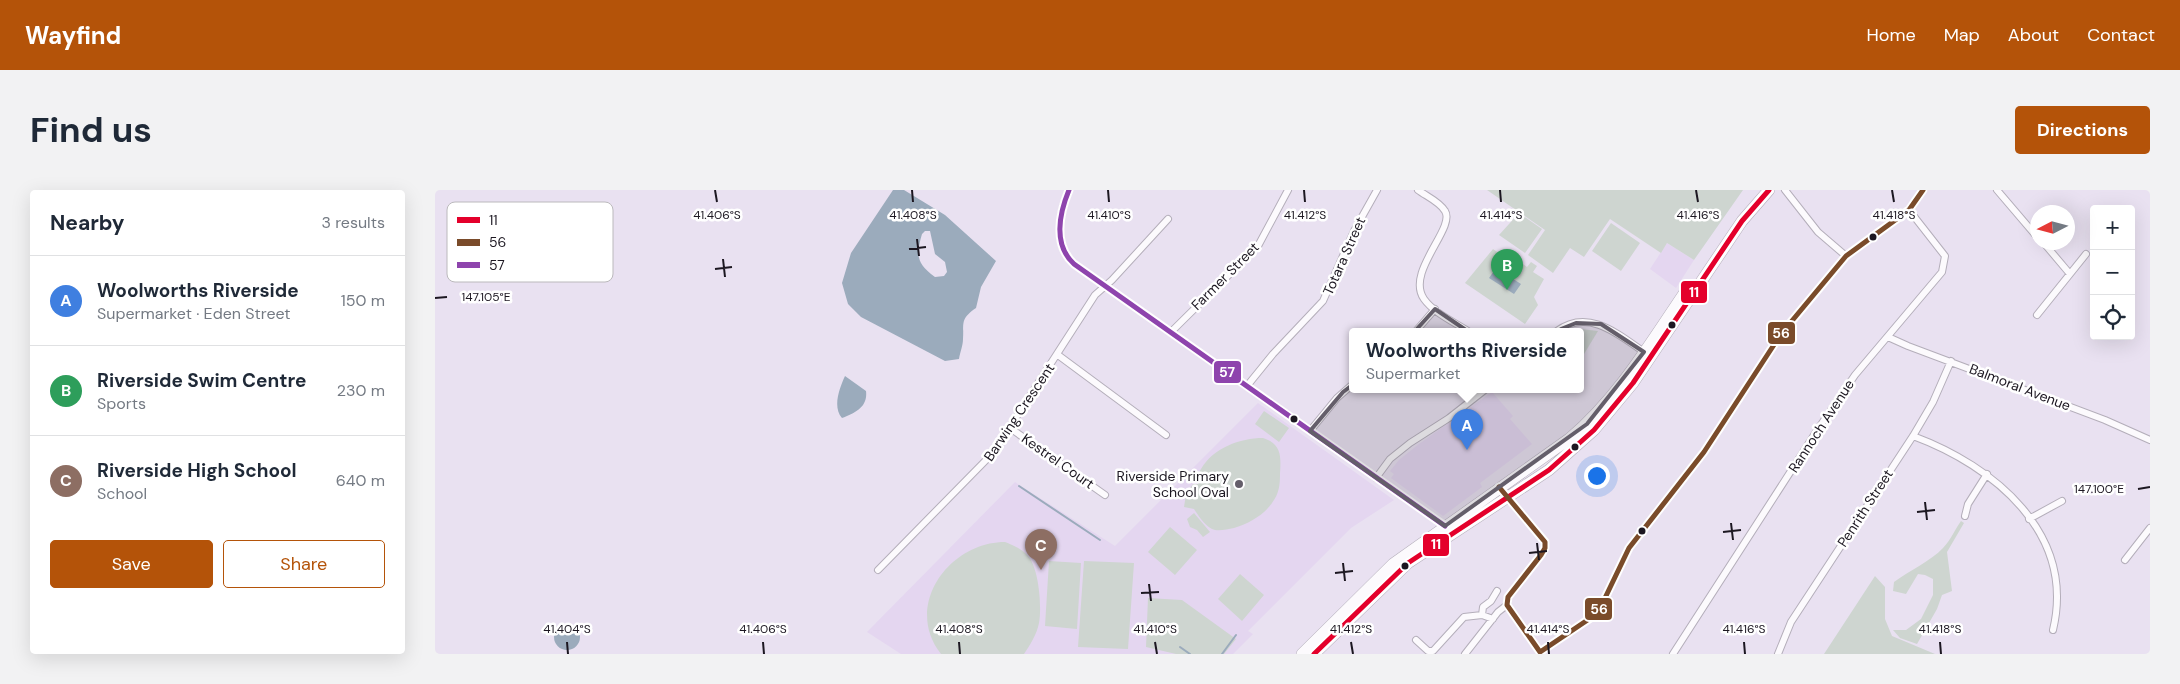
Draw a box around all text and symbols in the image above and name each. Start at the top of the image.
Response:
text: Wayfind [25,20,121,51]
text: Home [1866,23,1916,47]
text: Map [1944,23,1980,47]
text: About [2008,23,2059,47]
text: Contact [2087,23,2155,47]
button: Directions [2015,106,2150,154]
text: Find us [30,107,152,153]
legend [447,202,613,282]
north arrow [2030,205,2075,250]
map controls [2090,205,2135,340]
button: + [2090,205,2135,250]
text: 41.406°S [693,207,741,223]
text: 41.408°S [889,207,937,223]
text: 41.410°S [1087,207,1131,223]
text: 41.412°S [1284,207,1326,223]
text: 41.414°S [1480,207,1522,223]
text: 41.416°S [1676,207,1720,223]
text: 41.418°S [1873,207,1915,223]
text: Nearby [50,209,124,237]
text: 11 [489,211,498,229]
text: 3 results [322,212,385,233]
street label: Totara Street [1319,214,1369,298]
unlabelled marker [1868,232,1878,242]
text: 56 [489,233,506,251]
street label: Farmer Street [1187,238,1263,314]
pin: B [1491,249,1523,290]
button: − [2090,250,2135,295]
text: 57 [489,256,505,274]
text: Woolworths Riverside [97,278,299,303]
line badge: 11 [1680,280,1708,304]
text: 11 [1689,283,1699,301]
text: 147.105°E [462,289,511,305]
text: A [60,290,72,311]
text: 150 m [341,290,385,311]
button: locate [2090,295,2135,340]
text: Supermarket · Eden Street [97,303,291,324]
unlabelled marker [1667,320,1677,330]
line badge: 56 [1767,321,1796,345]
text: 56 [1772,324,1790,342]
popup [1349,328,1584,393]
text: Woolworths Riverside [1366,338,1567,363]
street label: Balmoral Avenue [1967,359,2073,415]
street label: Barwing Crescent [980,360,1058,464]
line badge: 57 [1213,360,1242,384]
text: 57 [1219,363,1236,381]
text: Supermarket [1366,363,1461,384]
text: Riverside Swim Centre [97,368,306,393]
street label: Rannoch Avenue [1784,376,1858,476]
text: B [61,380,71,401]
text: 230 m [337,380,385,401]
text: Sports [97,393,146,414]
pin: A [1451,409,1483,450]
unlabelled marker [1289,414,1299,424]
street label: Kestrel Court [1018,429,1098,493]
unlabelled marker [1570,442,1580,452]
text: Riverside High School [97,458,297,483]
your location [1584,463,1610,489]
street label: Penrith Street [1833,466,1897,550]
place label: Riverside Primary School Oval [1117,467,1229,501]
text: C [60,470,72,491]
text: 640 m [336,470,385,491]
marker: Riverside Primary School Oval [1233,478,1245,490]
text: 147.100°E [2074,481,2124,497]
text: School [97,483,147,504]
unlabelled marker [1637,526,1647,536]
pin: C [1025,529,1057,570]
line badge: 11 [1422,533,1450,557]
text: 11 [1431,535,1441,553]
button: Save [50,540,213,588]
button: Share [223,540,385,588]
unlabelled marker [1400,561,1410,571]
line badge: 56 [1584,597,1613,621]
text: 56 [1590,600,1608,618]
text: 41.404°S [543,621,591,637]
text: 41.406°S [739,621,787,637]
text: 41.408°S [935,621,983,637]
text: 41.410°S [1133,621,1177,637]
text: 41.412°S [1330,621,1372,637]
text: 41.414°S [1527,621,1569,637]
text: 41.416°S [1722,621,1766,637]
text: 41.418°S [1919,621,1961,637]

